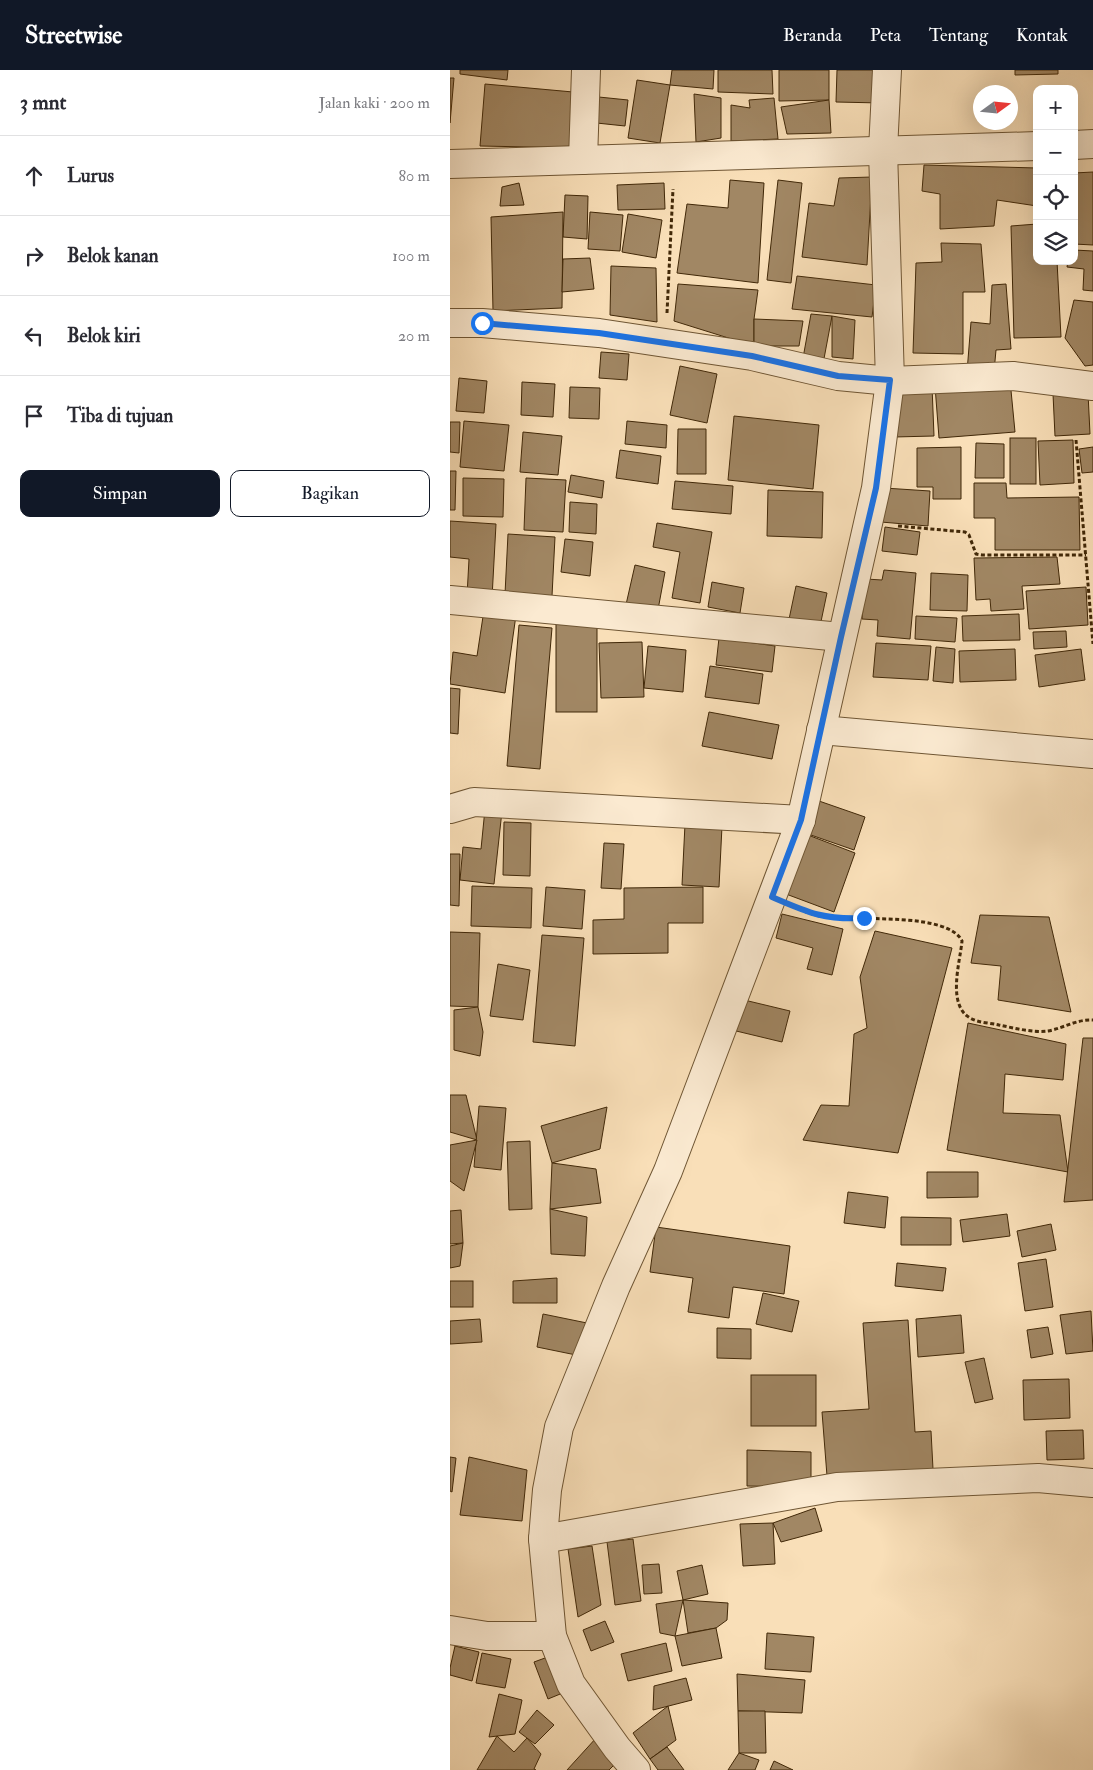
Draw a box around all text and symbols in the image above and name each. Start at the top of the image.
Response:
text: Streetwise [25,20,122,51]
text: Beranda [783,24,842,47]
text: Peta [870,24,901,47]
text: Tentang [929,24,988,47]
text: Kontak [1016,24,1068,47]
north arrow [973,85,1018,130]
map controls [1033,85,1078,265]
button: + [1033,85,1078,130]
text: 3 mnt [20,89,66,116]
text: Jalan kaki · 200 m [319,93,430,113]
button: − [1033,130,1078,175]
icon: ahead [20,162,48,190]
text: Lurus [67,164,114,188]
text: 80 m [399,166,430,186]
button: locate [1033,175,1078,220]
button: layers [1033,220,1078,265]
icon: right [20,242,48,270]
text: Belok kanan [67,244,158,268]
text: 100 m [392,246,430,266]
route start [471,312,494,335]
icon: left [20,322,48,350]
text: Belok kiri [67,324,141,348]
text: 20 m [398,326,430,346]
icon: arrive [20,402,48,430]
text: Tiba di tujuan [67,404,173,428]
button: Simpan [20,470,220,517]
button: Bagikan [230,470,430,517]
route end [853,907,876,930]

